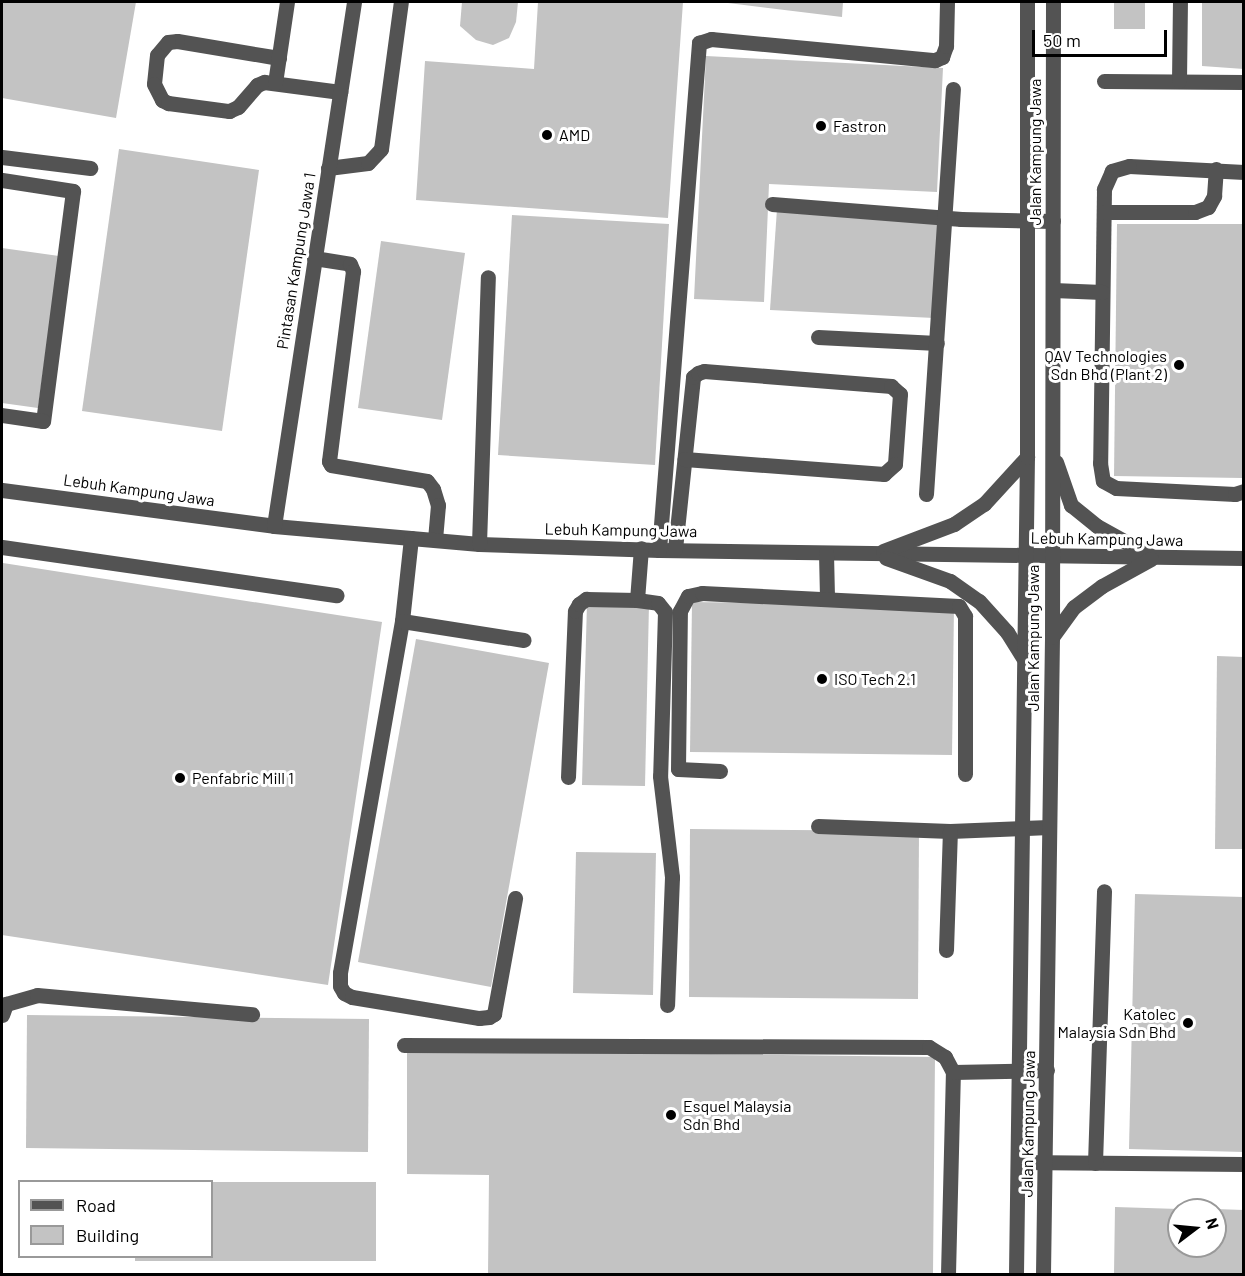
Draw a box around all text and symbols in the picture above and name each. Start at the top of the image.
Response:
scale bar [1035,18,1170,56]
text: 50 m [1043,29,1081,51]
street label: Jalan Kampung Jawa [1025,79,1045,225]
place label: Fastron [833,116,886,136]
marker: Fastron [814,119,828,133]
place label: AMD [559,125,590,145]
marker: AMD [540,128,554,142]
street label: Pintasan Kampung Jawa 1 [273,171,319,351]
place label: QAV Technologies Sdn Bhd (Plant 2) [1045,346,1167,384]
marker: QAV Technologies Sdn Bhd (Plant 2) [1172,358,1186,372]
street label: Lebuh Kampung Jawa [62,470,216,510]
street label: Lebuh Kampung Jawa [545,519,697,541]
street label: Lebuh Kampung Jawa [1031,528,1183,550]
street label: Jalan Kampung Jawa [1023,565,1043,711]
place label: ISO Tech 2.1 [834,669,916,689]
marker: ISO Tech 2.1 [815,672,829,686]
place label: Penfabric Mill 1 [192,768,294,788]
marker: Penfabric Mill 1 [173,771,187,785]
place label: Katolec Malaysia Sdn Bhd [1057,1004,1176,1042]
marker: Katolec Malaysia Sdn Bhd [1181,1016,1195,1030]
street label: Jalan Kampung Jawa [1017,1050,1039,1198]
place label: Esquel Malaysia Sdn Bhd [683,1096,791,1134]
marker: Esquel Malaysia Sdn Bhd [664,1108,678,1122]
legend [18,1180,213,1258]
text: Road [76,1194,116,1216]
north arrow [1167,1198,1227,1258]
text: N [1202,1216,1223,1231]
text: Building [76,1224,139,1246]

